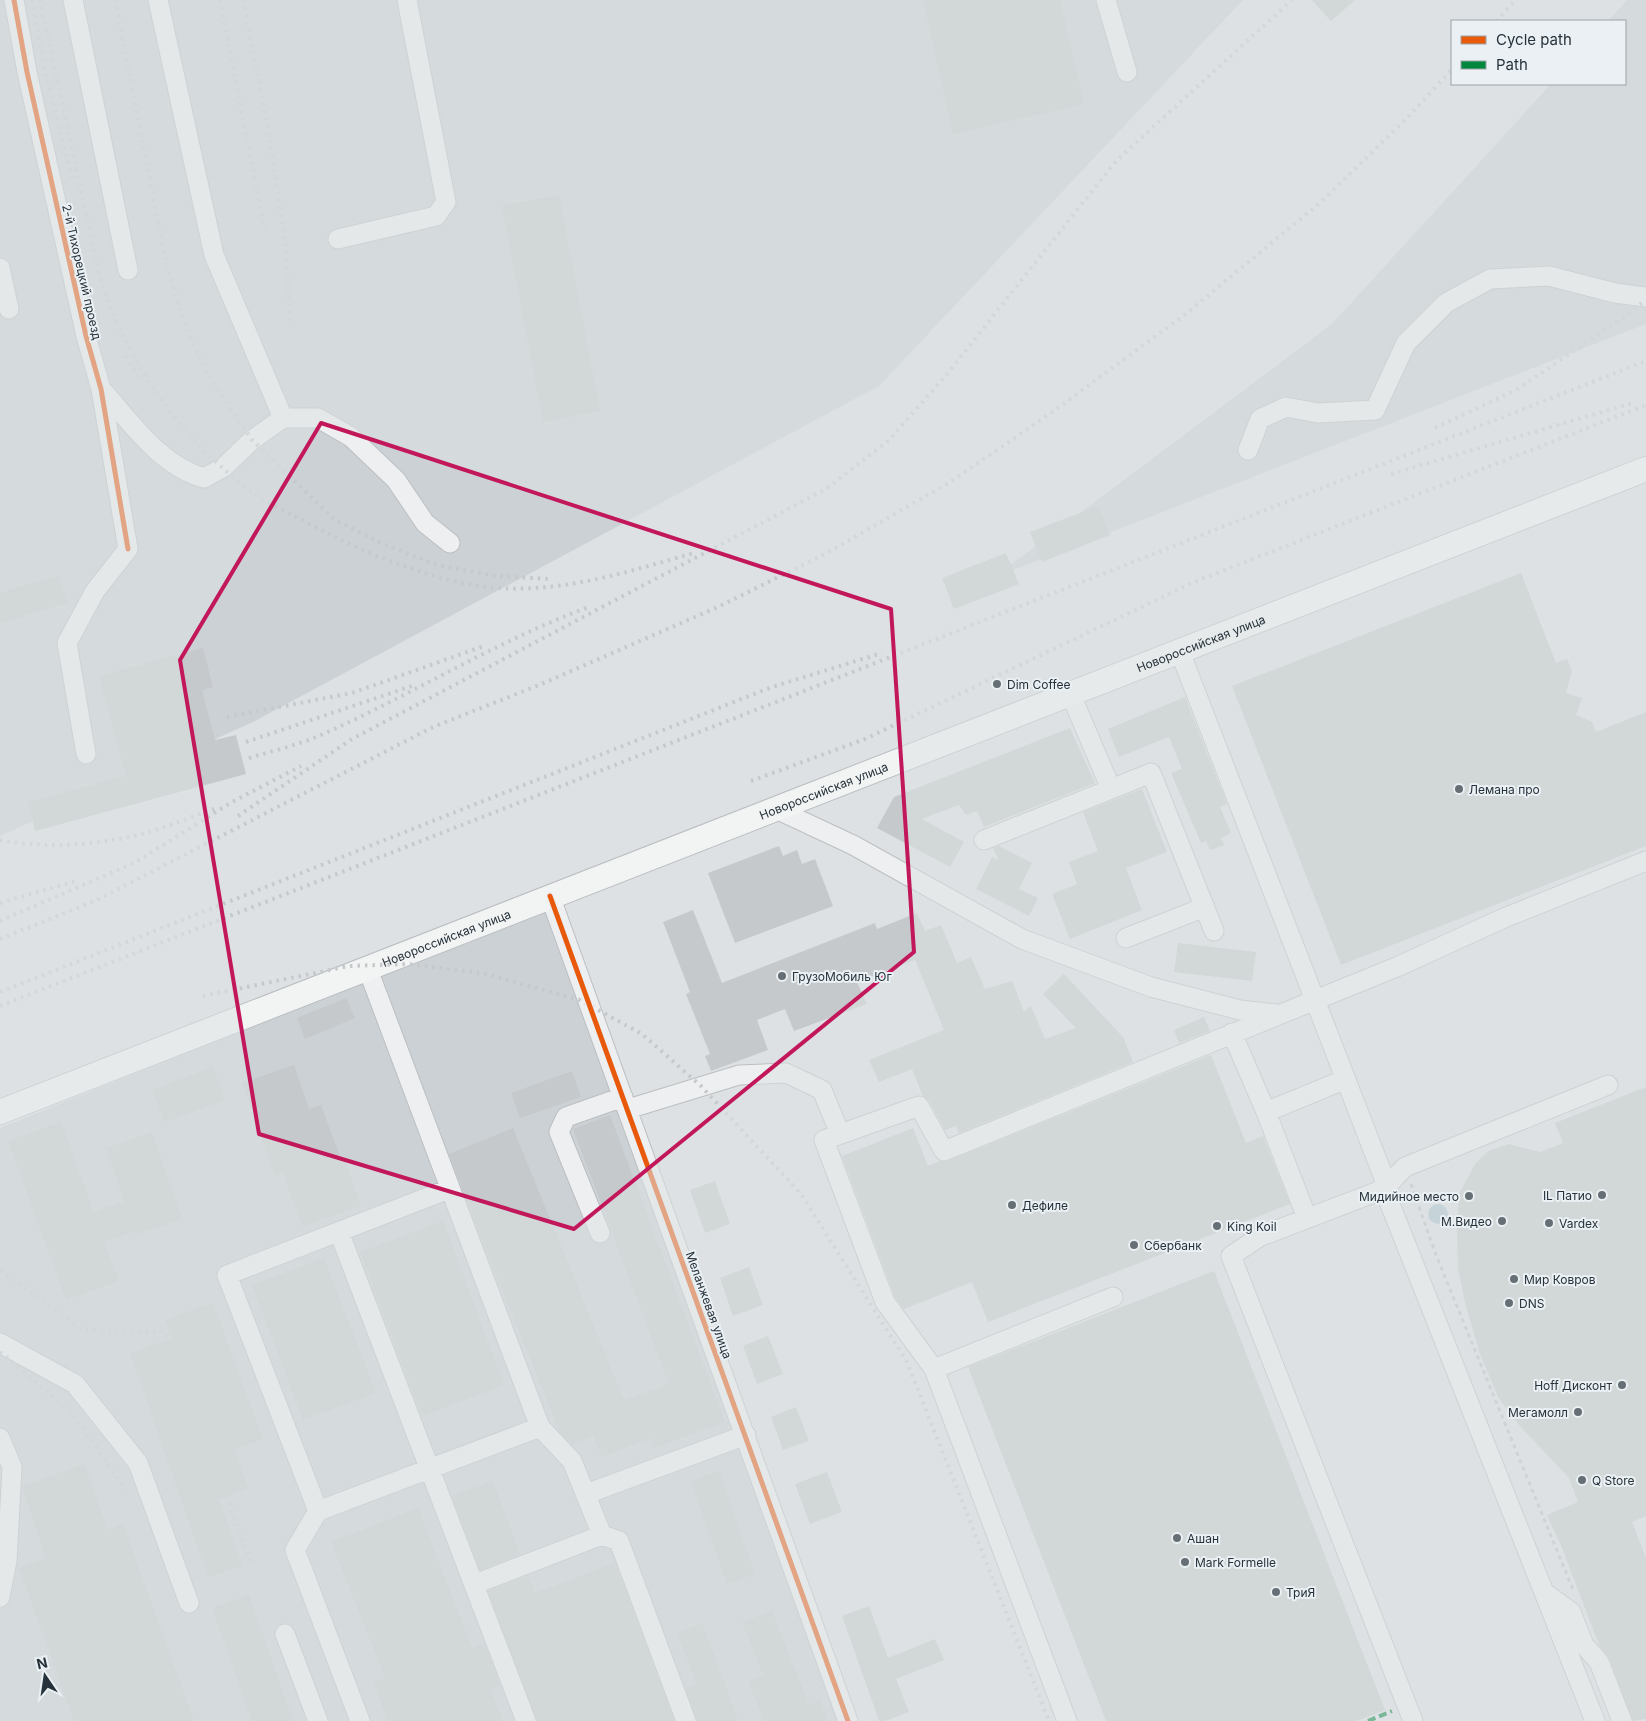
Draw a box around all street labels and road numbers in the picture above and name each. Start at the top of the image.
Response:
street label: 2-й Тихорецкий проезд [59,203,105,342]
street label: Новороссийская улица [1134,611,1267,675]
street label: Новороссийская улица [757,758,890,822]
street label: Новороссийская улица [380,906,513,970]
street label: Меланжевая улица [683,1249,735,1361]

